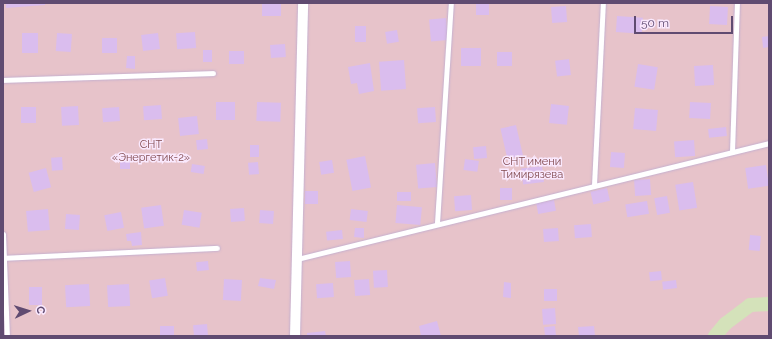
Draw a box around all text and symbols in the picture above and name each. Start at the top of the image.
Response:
scale bar [636,8,735,34]
text: 50 m [641,16,669,30]
park label: СНТ «Энергетик-2» [112,139,190,165]
park label: СНТ имени Тимирязева [501,156,563,182]
north arrow [8,291,48,331]
text: С [34,306,47,314]

